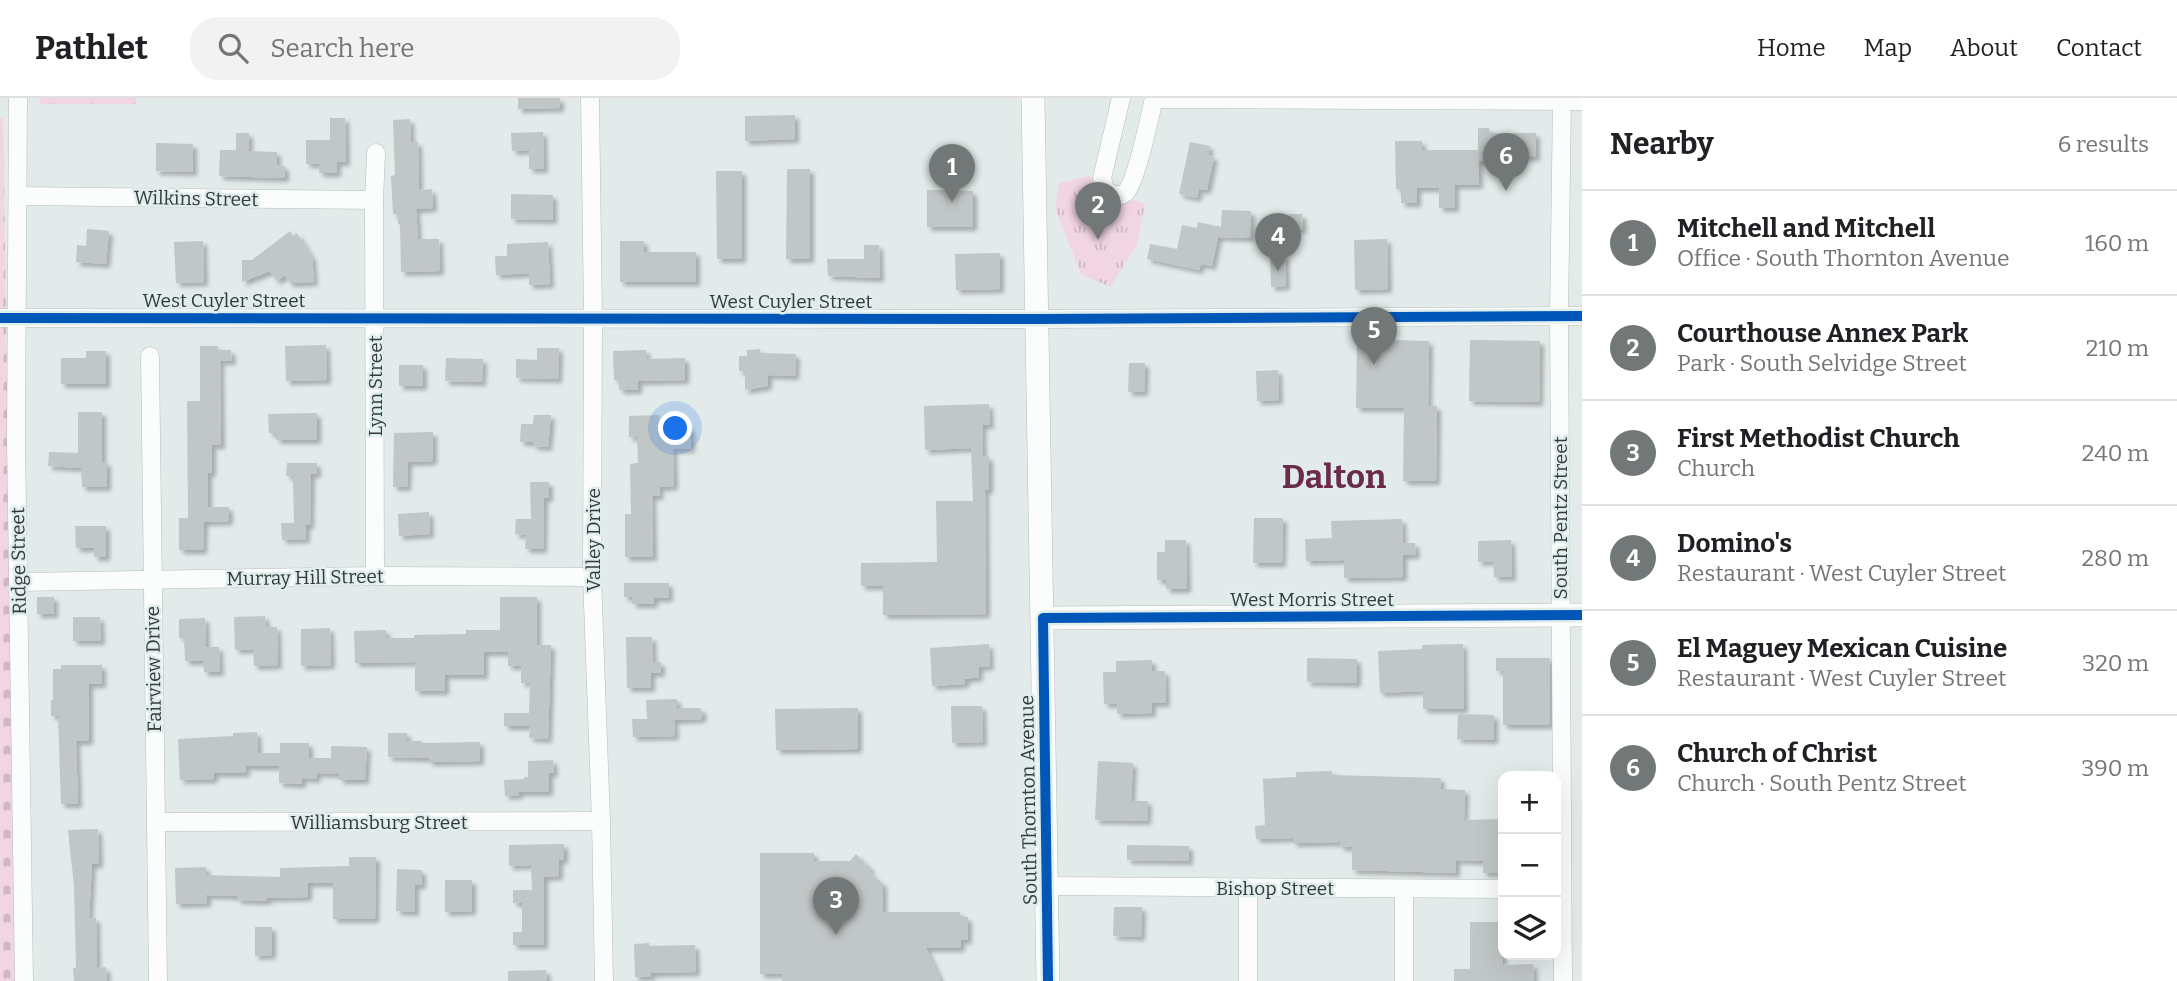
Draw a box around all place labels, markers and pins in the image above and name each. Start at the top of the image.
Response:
pin: 6 [1483,133,1529,191]
pin: 1 [929,144,975,202]
pin: 2 [1075,182,1121,240]
pin: 4 [1255,213,1301,271]
pin: 5 [1351,307,1397,365]
pin: 3 [813,877,859,935]

